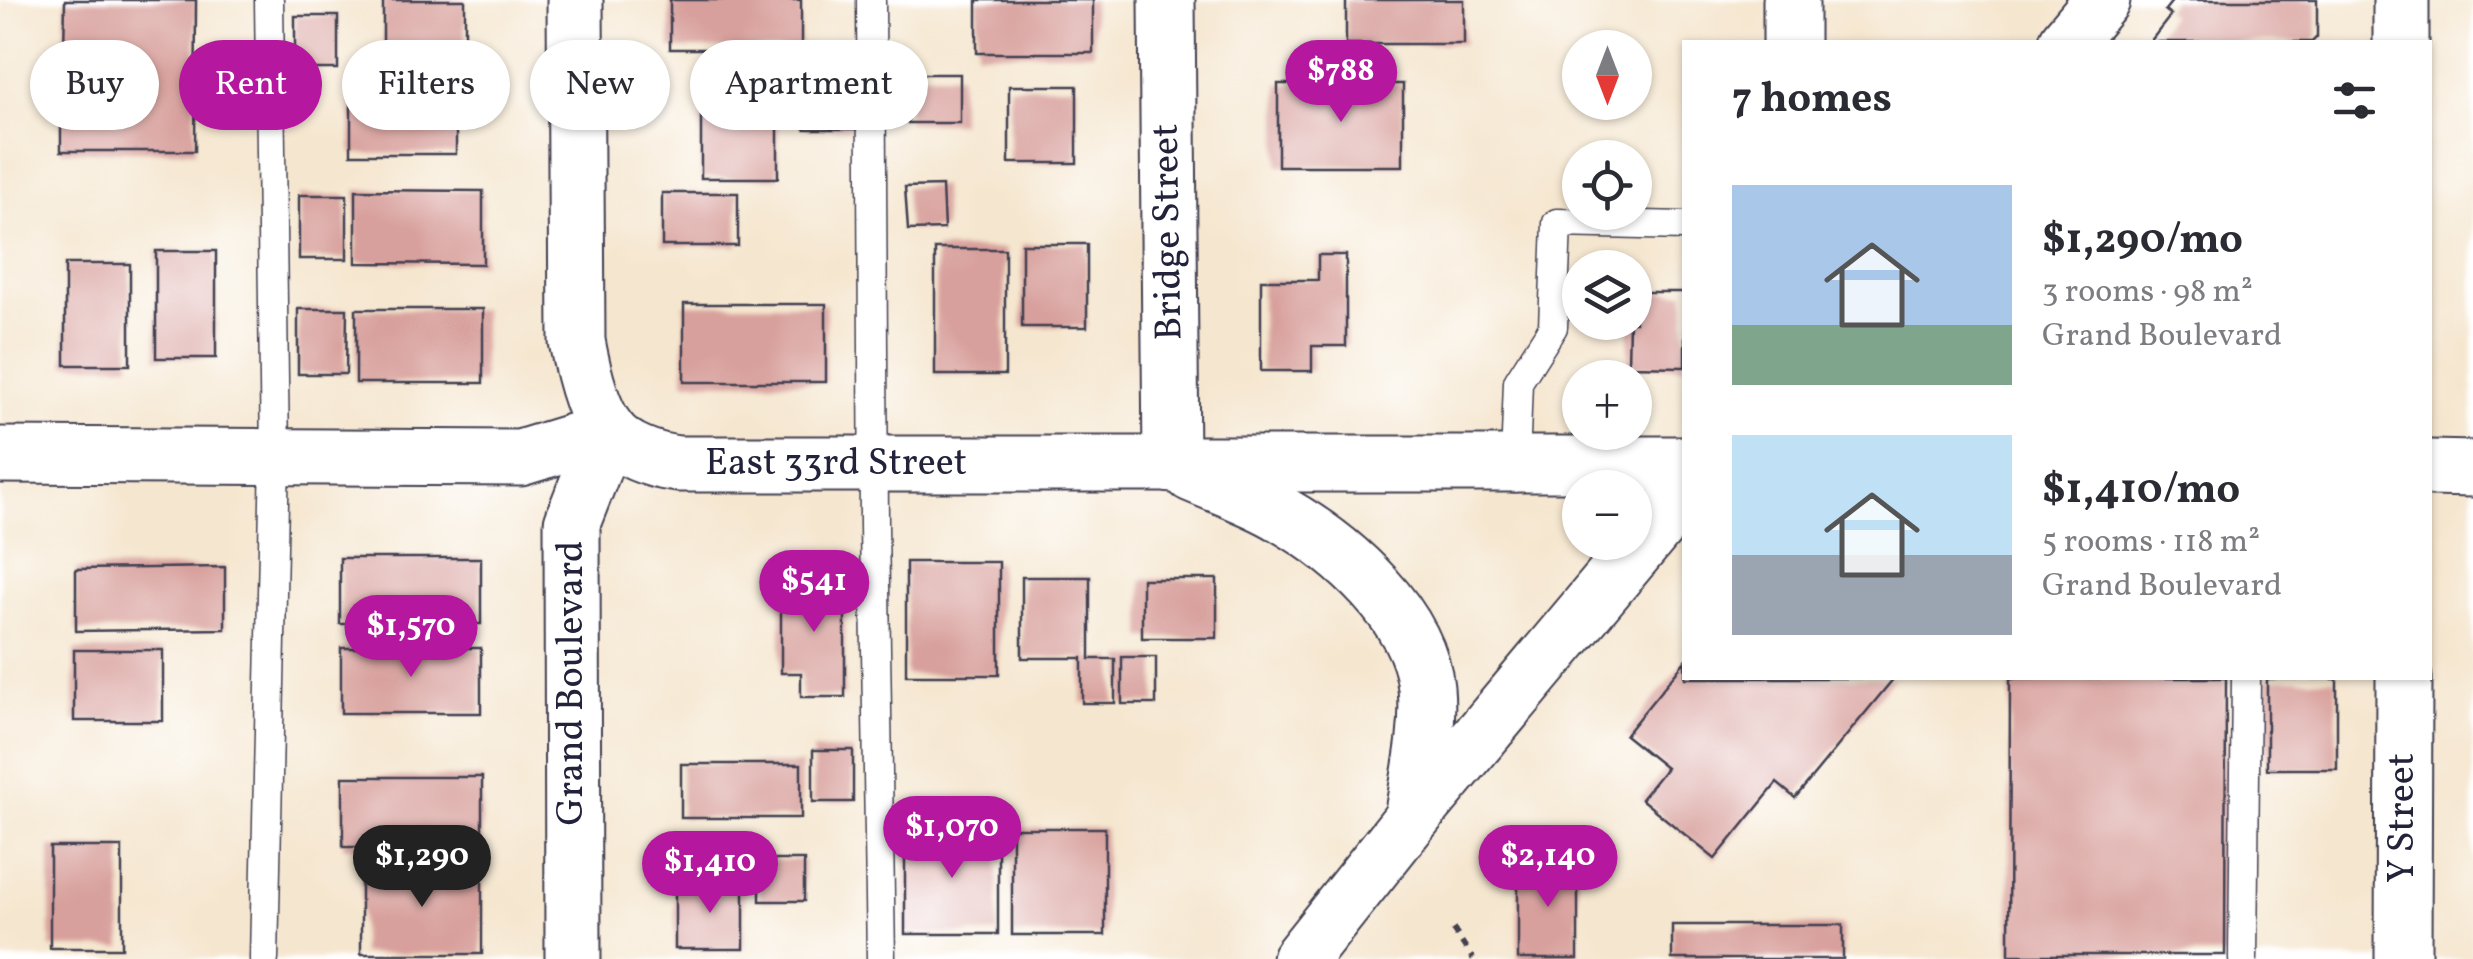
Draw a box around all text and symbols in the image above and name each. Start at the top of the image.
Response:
north arrow [1562,30,1652,120]
map controls [1562,30,1652,560]
chip: Buy [30,40,159,130]
chip: Rent [179,40,322,130]
chip: Filters [342,40,510,130]
chip: New [530,40,670,130]
chip: Apartment [690,40,928,130]
pin: $788 [1282,40,1400,125]
text: $788 [1307,50,1375,94]
text: 7 homes [1732,71,1892,130]
icon: filters [2327,73,2382,128]
street label: Bridge Street [1141,123,1197,341]
button: locate [1562,140,1652,230]
text: $1,290/mo [2042,212,2243,271]
icon: home [1812,225,1932,345]
button: layers [1562,250,1652,340]
text: 3 rooms · 98 m² [2042,271,2253,315]
text: Grand Boulevard [2042,315,2282,359]
button: + [1562,360,1652,450]
street label: East 33rd Street [705,438,967,491]
text: $1,410/mo [2042,462,2240,521]
button: − [1562,470,1652,560]
icon: home [1812,475,1932,595]
text: 5 rooms · 118 m² [2042,521,2260,565]
street label: Grand Boulevard [546,540,599,826]
pin: $541 [755,550,873,635]
text: $541 [781,560,847,604]
text: Grand Boulevard [2042,565,2282,609]
pin: $1,570 [330,595,492,680]
text: $1,570 [367,605,455,649]
street label: Y Street [2377,753,2430,883]
pin: $1,070 [871,796,1033,881]
text: $1,070 [905,806,999,850]
pin: $1,290 [341,825,503,910]
pin: $2,140 [1467,825,1629,910]
pin: $1,410 [629,831,791,916]
text: $1,290 [375,835,469,879]
text: $2,140 [1500,835,1596,879]
text: $1,410 [664,841,756,885]

